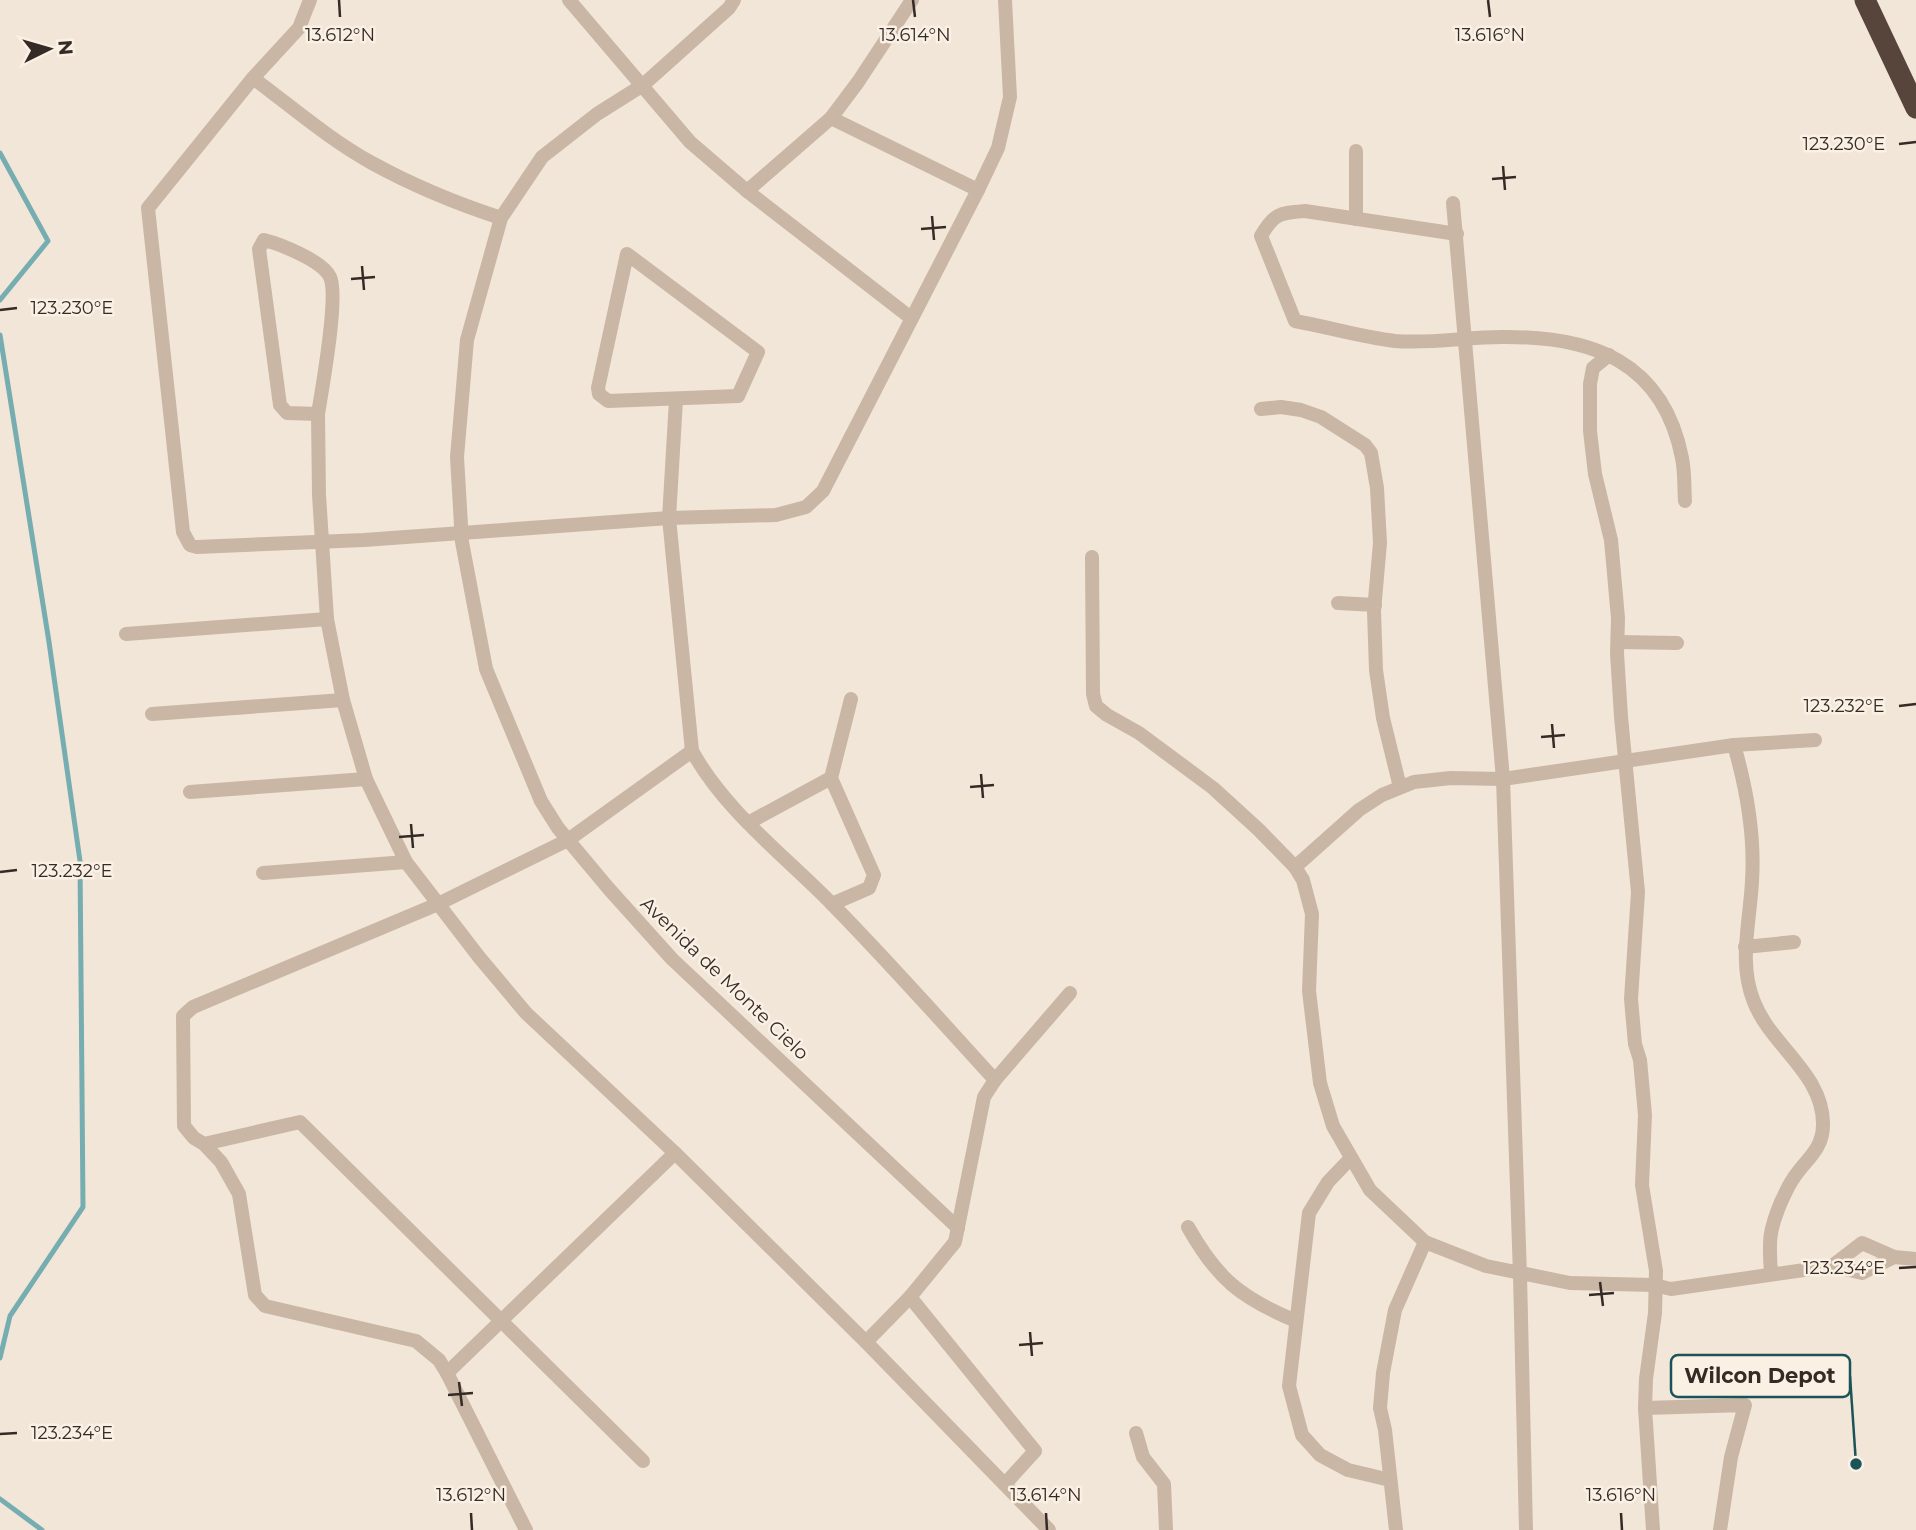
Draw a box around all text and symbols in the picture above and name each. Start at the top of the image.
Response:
north arrow [14,14,84,84]
text: 13.612°N [305,24,375,46]
text: 13.614°N [879,24,951,46]
text: 13.616°N [1455,24,1525,46]
text: N [53,39,78,56]
text: 123.230°E [1803,133,1885,155]
text: 123.230°E [31,297,113,319]
text: 123.232°E [1804,695,1884,717]
text: 123.232°E [32,860,112,882]
street label: Avenida de Monte Cielo [636,892,814,1065]
text: 123.234°E [1803,1257,1885,1279]
callout: Wilcon Depot [1671,1355,1850,1397]
text: Wilcon Depot [1684,1363,1836,1388]
text: 123.234°E [31,1422,113,1444]
text: 13.612°N [436,1484,506,1506]
text: 13.614°N [1010,1484,1082,1506]
text: 13.616°N [1586,1484,1656,1506]

